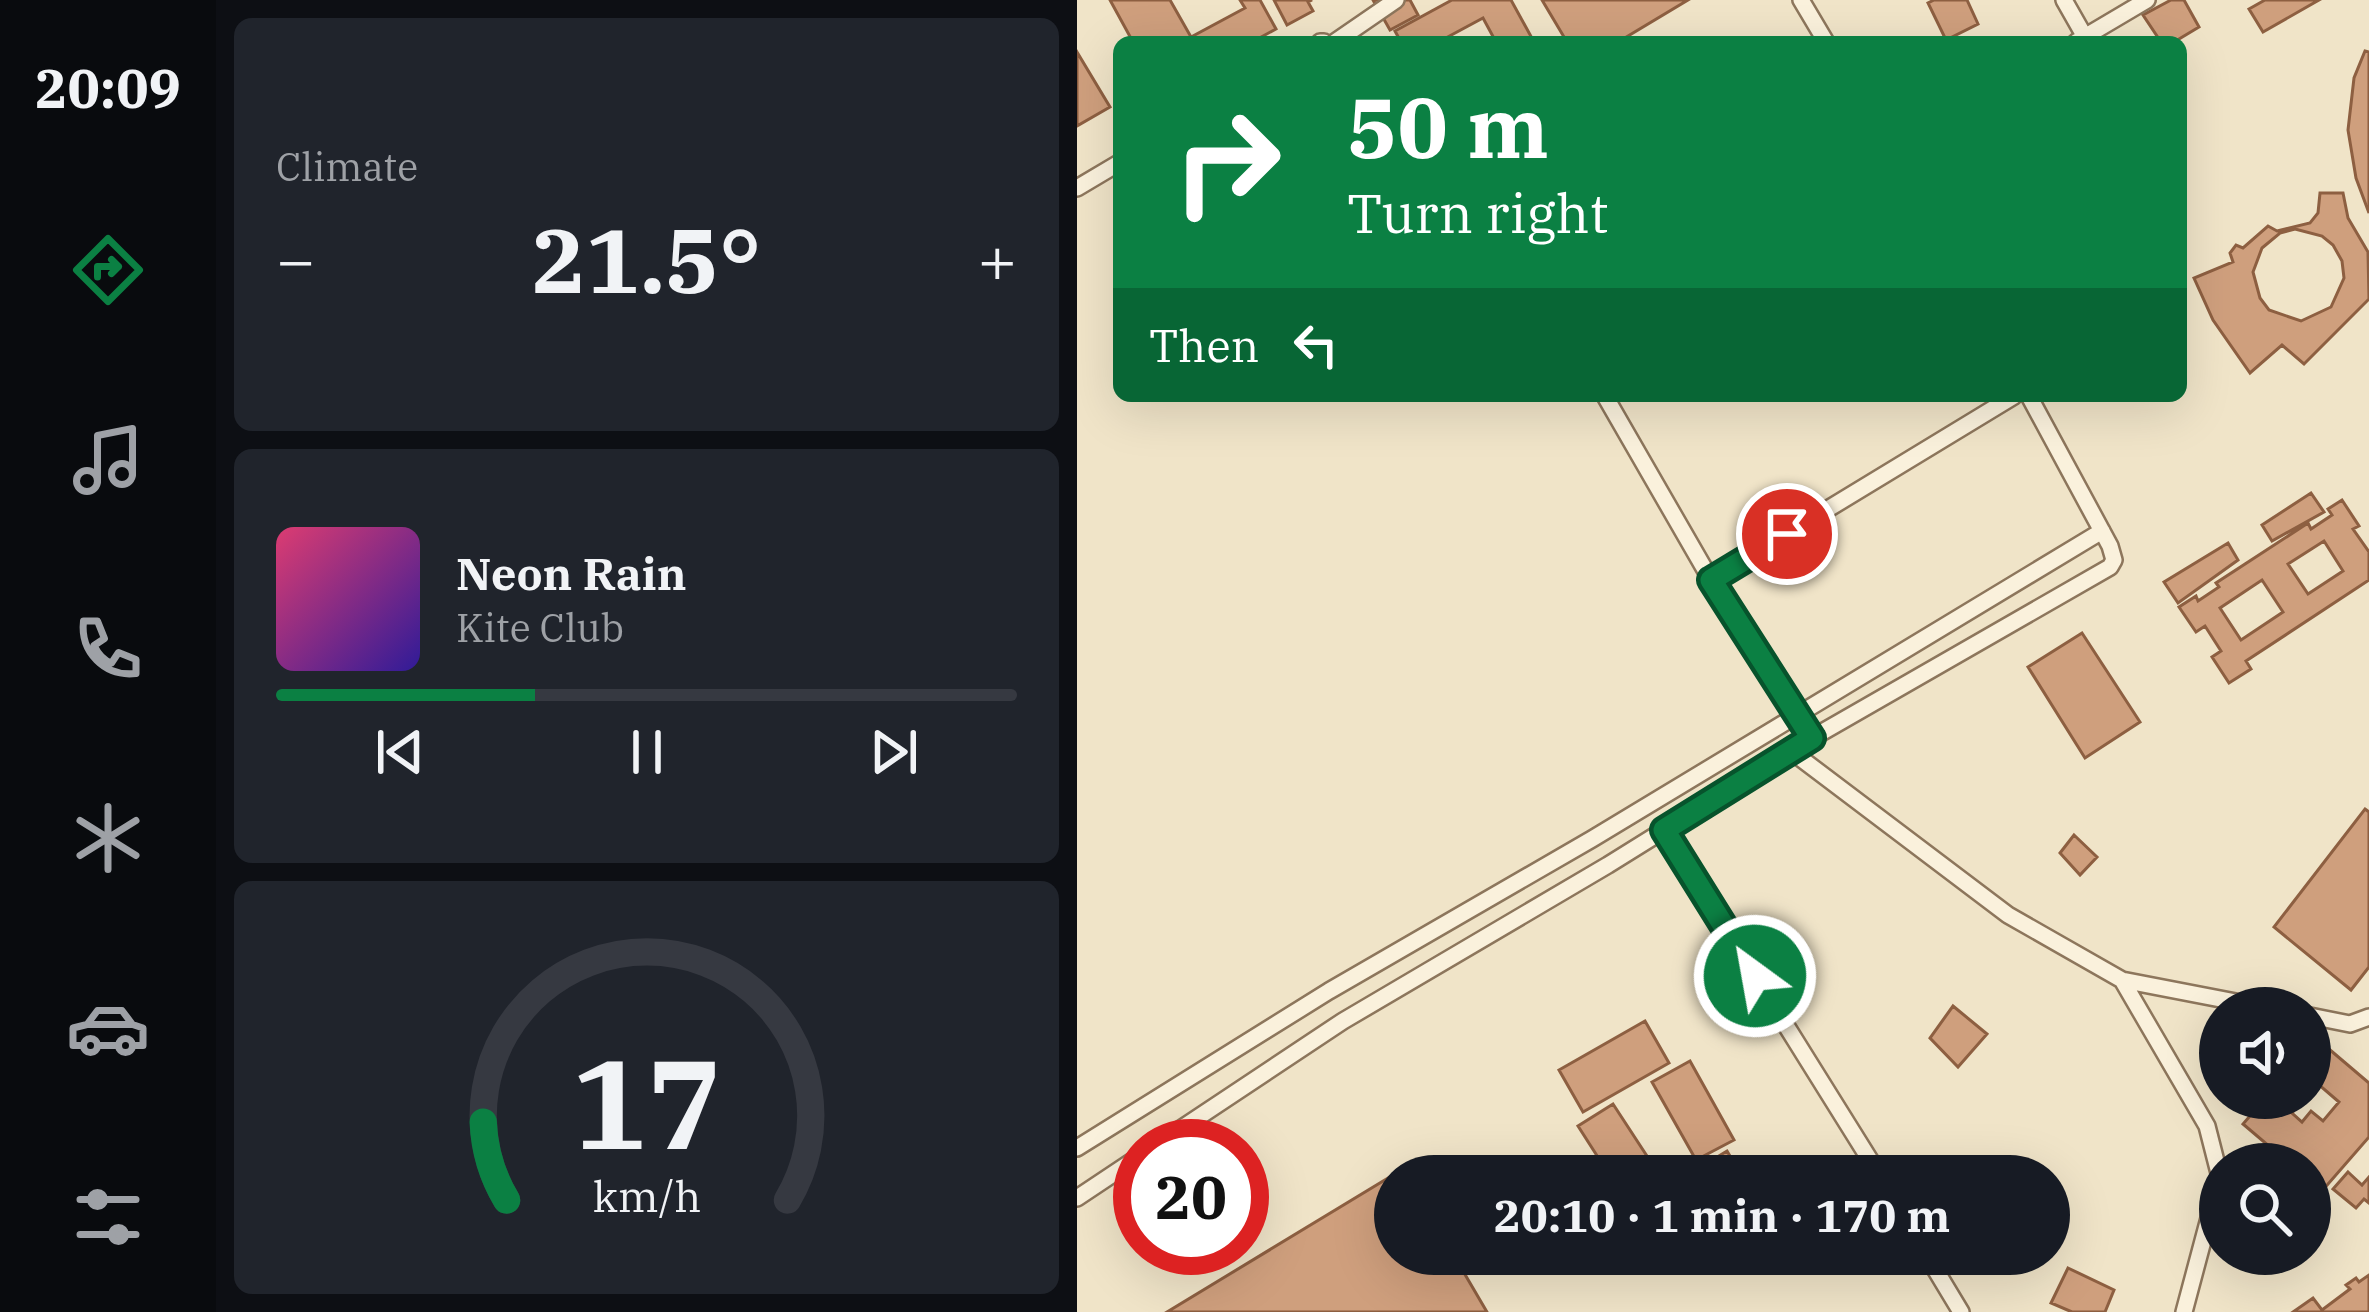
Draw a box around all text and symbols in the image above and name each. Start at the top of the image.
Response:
text: 20:09 [35,53,181,123]
text: 50 m [1347,72,1549,181]
icon: right [1149,84,1305,240]
text: Climate [276,141,418,192]
text: Turn right [1347,178,1609,248]
text: 21.5° [532,201,761,318]
text: − [276,216,316,302]
text: + [977,216,1017,302]
icon: directions [66,228,150,312]
icon: left [1283,312,1349,378]
text: Then [1149,316,1259,374]
icon: music [66,418,150,502]
pin [1736,483,1838,585]
icon: arrive [1754,501,1820,567]
text: Neon Rain [456,544,686,602]
text: Kite Club [456,602,624,653]
icon: phone [66,607,150,691]
icon: previous [367,719,433,785]
icon: pause [614,719,680,785]
icon: next [861,719,927,785]
icon: climate [66,796,150,880]
position arrow [1692,913,1818,1039]
icon: car [66,986,150,1070]
map controls [2199,987,2331,1275]
button: sound [2199,987,2331,1119]
text: 17 [572,1022,721,1184]
speed limit sign: 20 [1113,1119,1269,1275]
button: search [2199,1143,2331,1275]
text: km/h [592,1168,701,1224]
icon: filters [66,1175,150,1259]
text: 20:10 · 1 min · 170 m [1494,1186,1950,1244]

